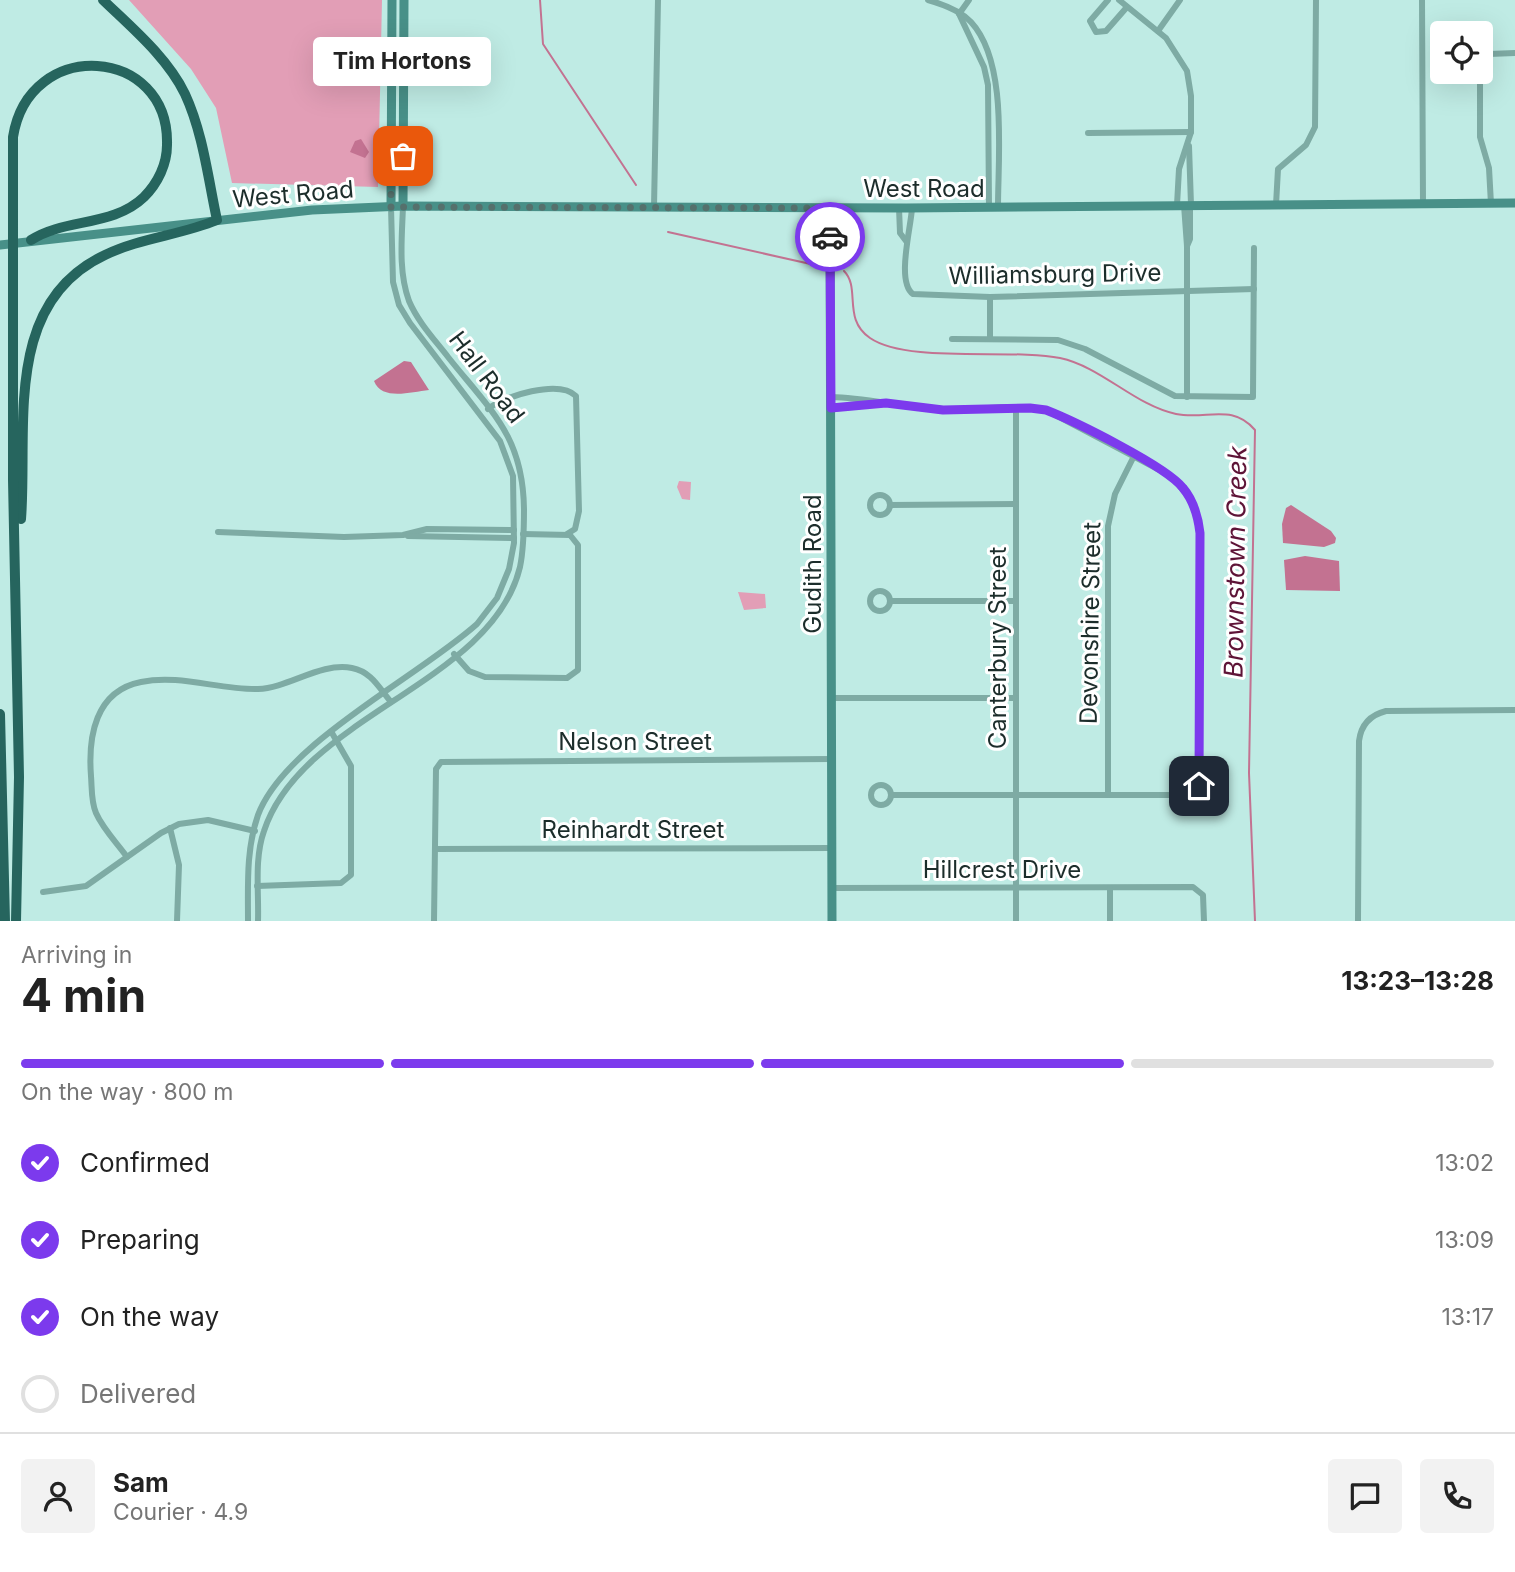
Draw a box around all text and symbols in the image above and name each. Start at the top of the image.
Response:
map controls [1430,21,1493,84]
button: locate [1430,21,1493,84]
callout: Tim Hortons [314,37,492,86]
text: Tim Hortons [333,47,471,75]
pin [373,126,433,186]
icon: bag [384,137,422,175]
street label: West Road [231,174,355,214]
street label: West Road [863,174,985,203]
courier [795,202,865,272]
icon: car [811,218,849,256]
street label: Williamsburg Drive [948,258,1162,290]
street label: Hall Road [443,325,531,429]
water label: Brownstown Creek [1217,445,1253,678]
street label: Gudith Road [798,494,827,634]
street label: Devonshire Street [1074,522,1106,724]
street label: Canterbury Street [983,547,1012,749]
street label: Nelson Street [558,727,712,756]
pin [1169,756,1229,816]
icon: home [1180,767,1218,805]
street label: Reinhardt Street [542,815,725,844]
street label: Hillcrest Drive [923,855,1081,884]
text: Arriving in [21,941,132,969]
text: 13:23–13:28 [1341,965,1494,996]
text: 4 min [21,967,146,1023]
text: On the way · 800 m [21,1078,233,1106]
icon: check [21,1144,59,1182]
text: Confirmed [80,1147,210,1178]
text: 13:02 [1435,1149,1494,1177]
icon: check [21,1221,59,1259]
text: Preparing [80,1224,200,1255]
text: 13:09 [1435,1226,1494,1254]
icon: check [21,1298,59,1336]
text: On the way [80,1301,219,1332]
text: 13:17 [1441,1303,1494,1331]
text: Delivered [80,1378,196,1409]
button: person [21,1459,95,1533]
button: chat [1328,1459,1402,1533]
button: phone [1420,1459,1494,1533]
text: Sam [113,1467,169,1498]
text: Courier · 4.9 [113,1498,248,1526]

